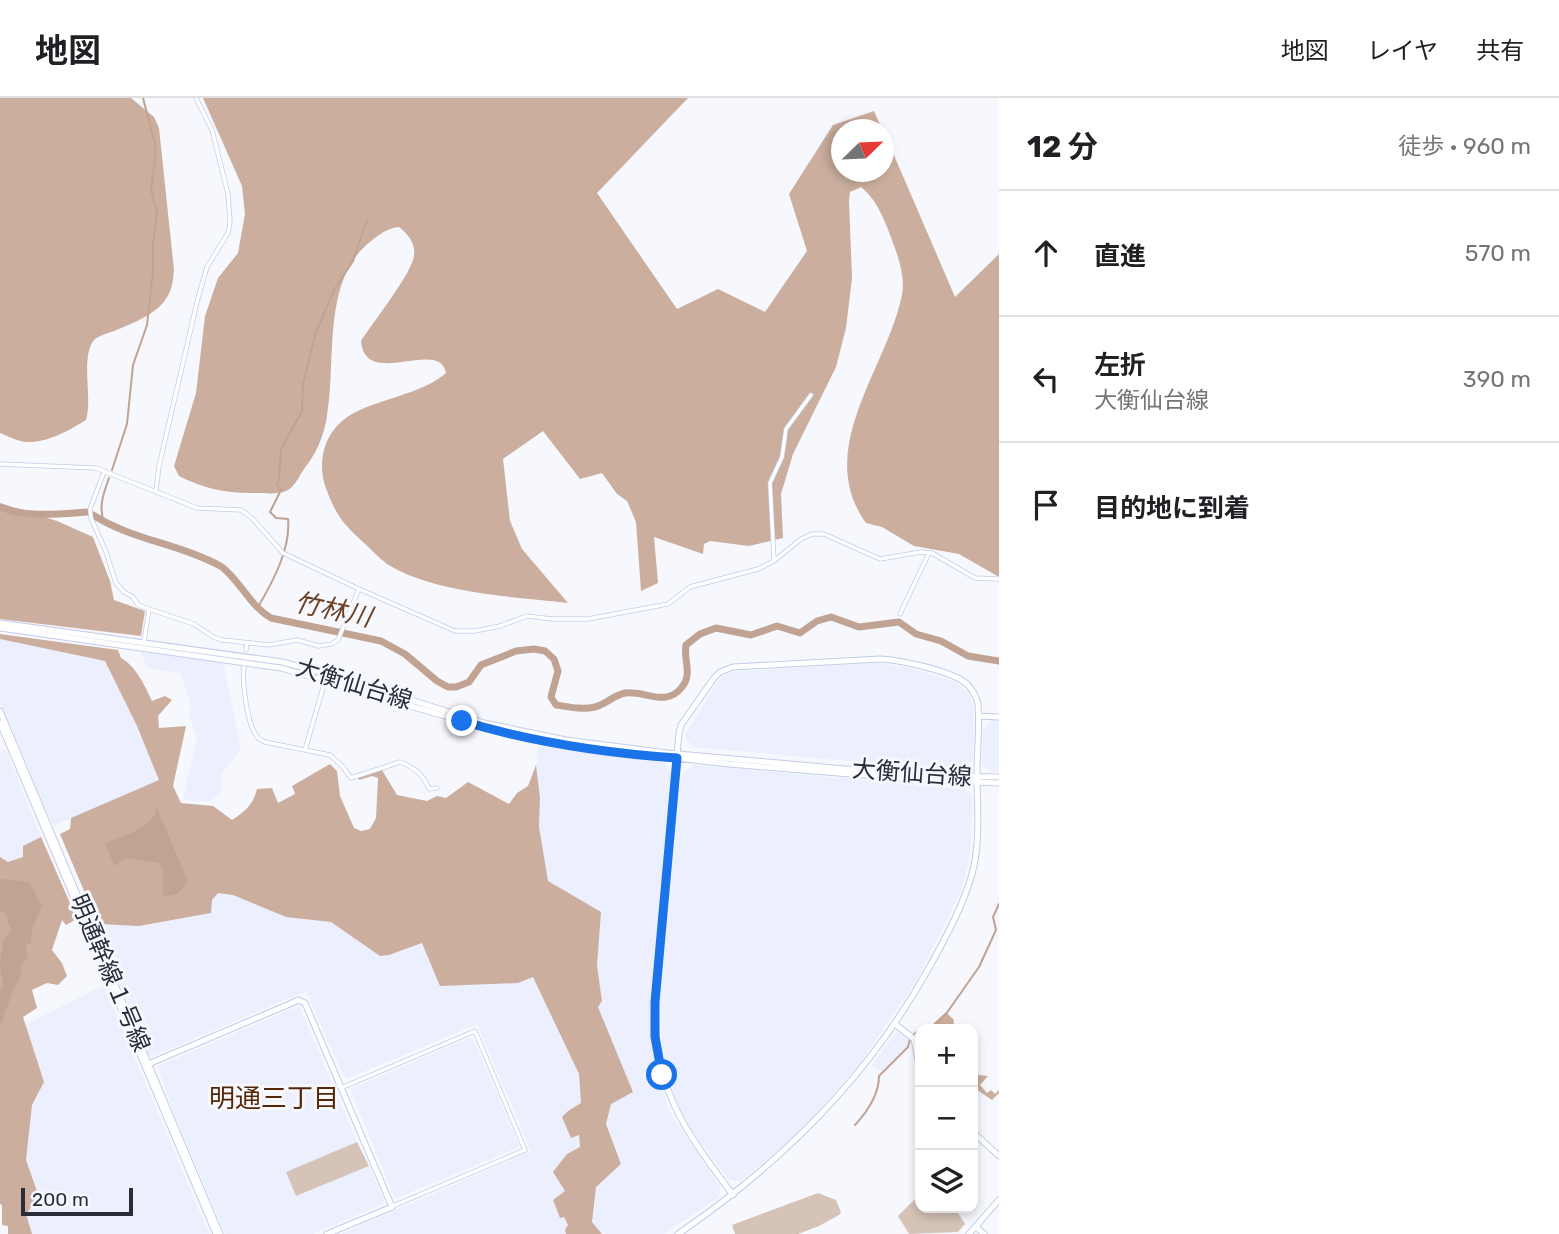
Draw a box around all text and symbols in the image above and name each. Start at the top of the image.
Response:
text: 地図 [35,31,101,70]
text: 地図 [1281,37,1329,65]
text: レイヤ [1367,37,1438,65]
text: 共有 [1476,37,1524,65]
north arrow [831,119,894,182]
text: 12 分 [1027,129,1098,165]
text: 徒歩 · 960 m [1398,132,1531,160]
icon: ahead [1027,234,1065,272]
text: 570 m [1465,239,1531,267]
text: 直進 [1094,241,1146,272]
text: 左折 [1094,350,1146,381]
icon: left [1027,360,1065,398]
text: 390 m [1463,365,1531,393]
text: 大衡仙台線 [1094,386,1209,414]
icon: arrive [1027,486,1065,524]
text: 目的地に到着 [1094,493,1250,524]
water label: 竹林川 [292,587,377,634]
street label: 大衡仙台線 [293,653,415,715]
route end [446,705,477,736]
street label: 大衡仙台線 [851,755,973,791]
street label: 明通幹線１号線 [64,890,156,1056]
map controls [915,1024,978,1213]
button: + [915,1024,978,1087]
route start [646,1059,677,1090]
district label: 明通三丁目 [209,1083,339,1114]
button: − [915,1087,978,1150]
button: layers [915,1150,978,1213]
scale bar [21,1185,133,1217]
text: 200 m [32,1188,89,1211]

